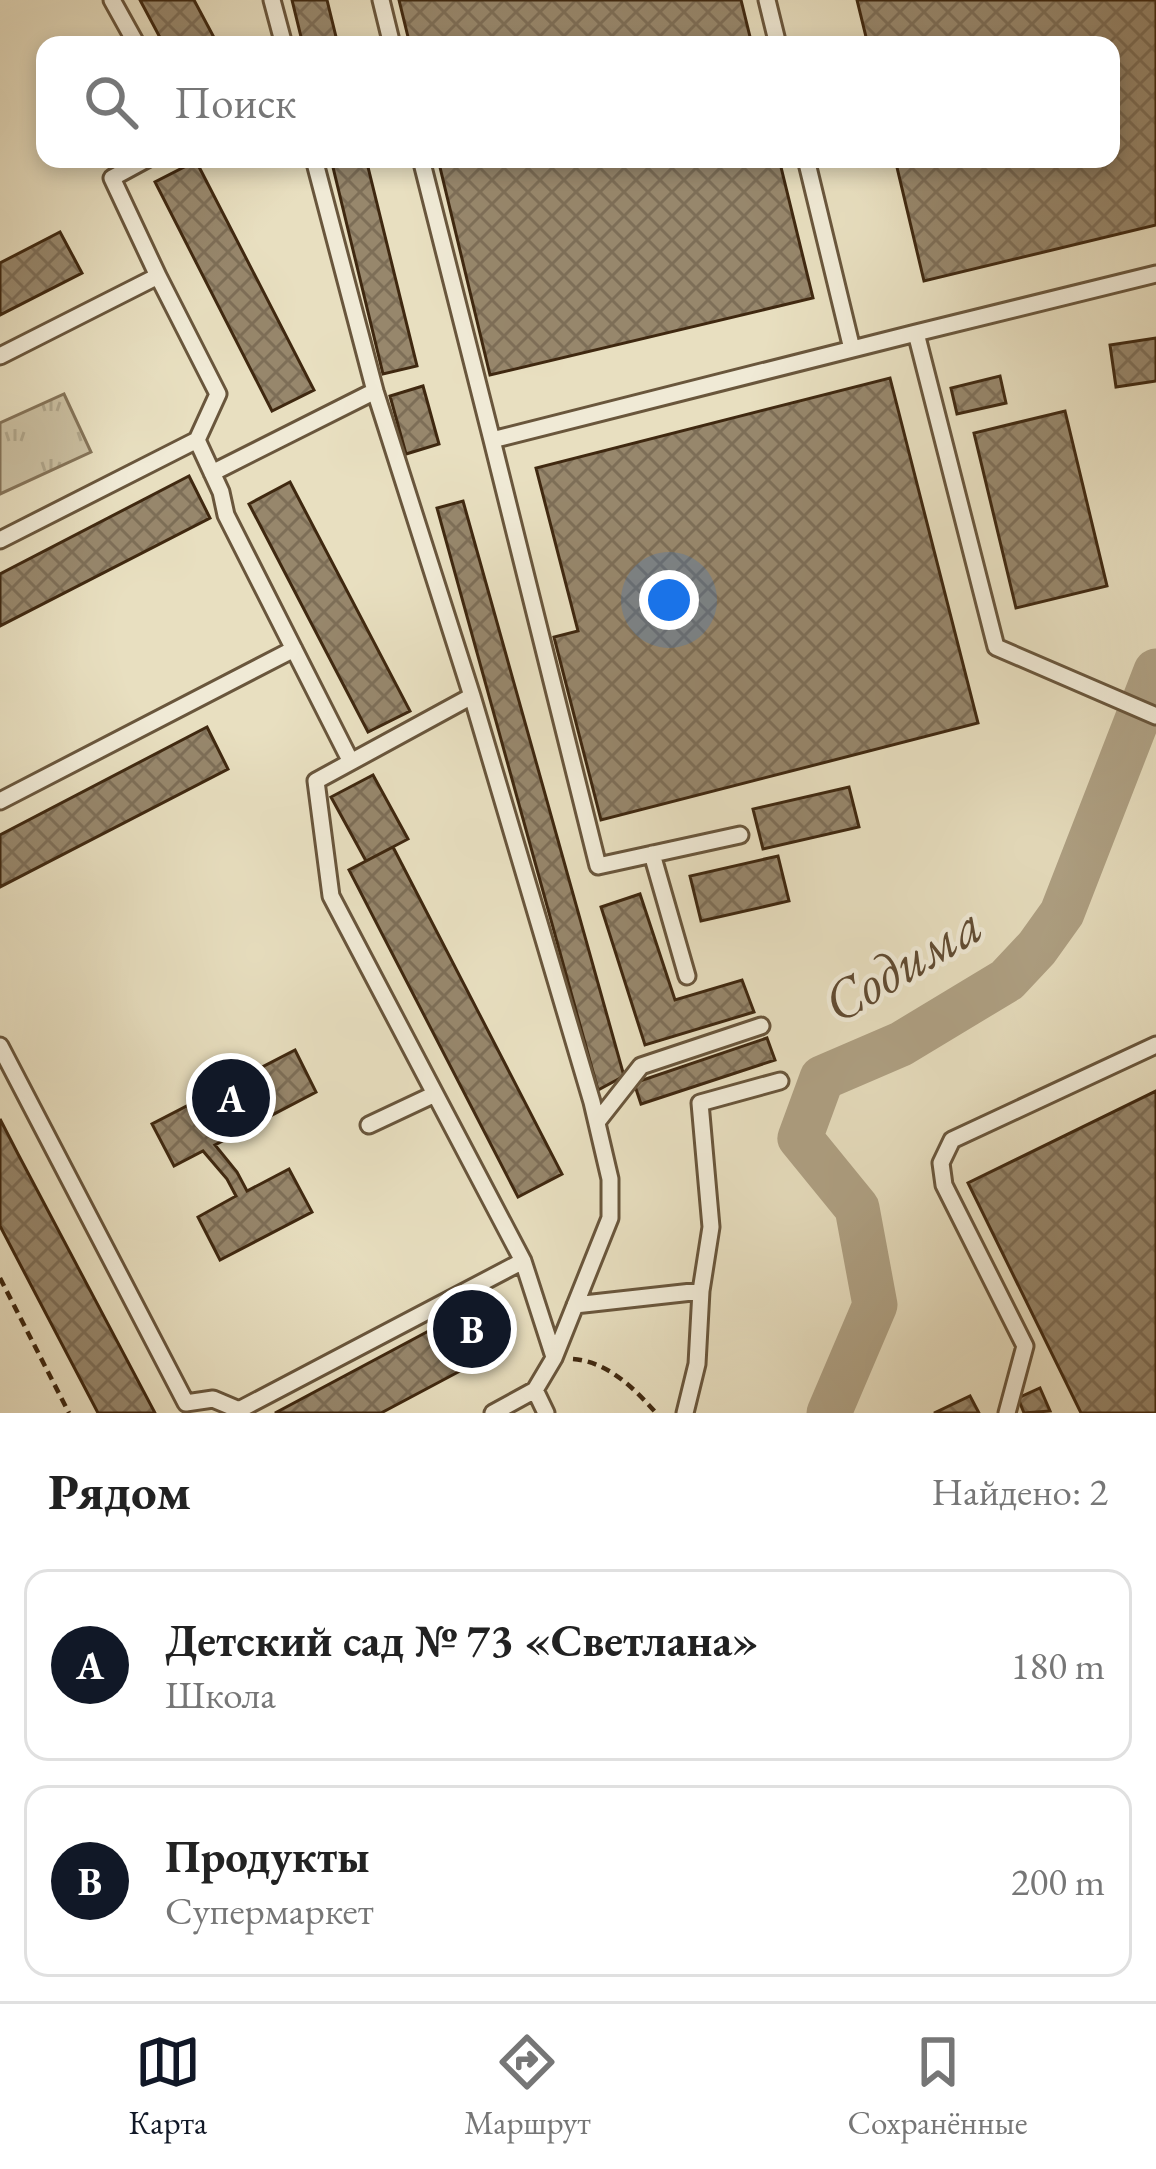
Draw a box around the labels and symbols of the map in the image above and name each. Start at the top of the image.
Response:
your location [639,570,699,630]
water label: Содима [809,887,995,1039]
pin: A [192,1053,270,1143]
pin: B [433,1284,511,1374]

